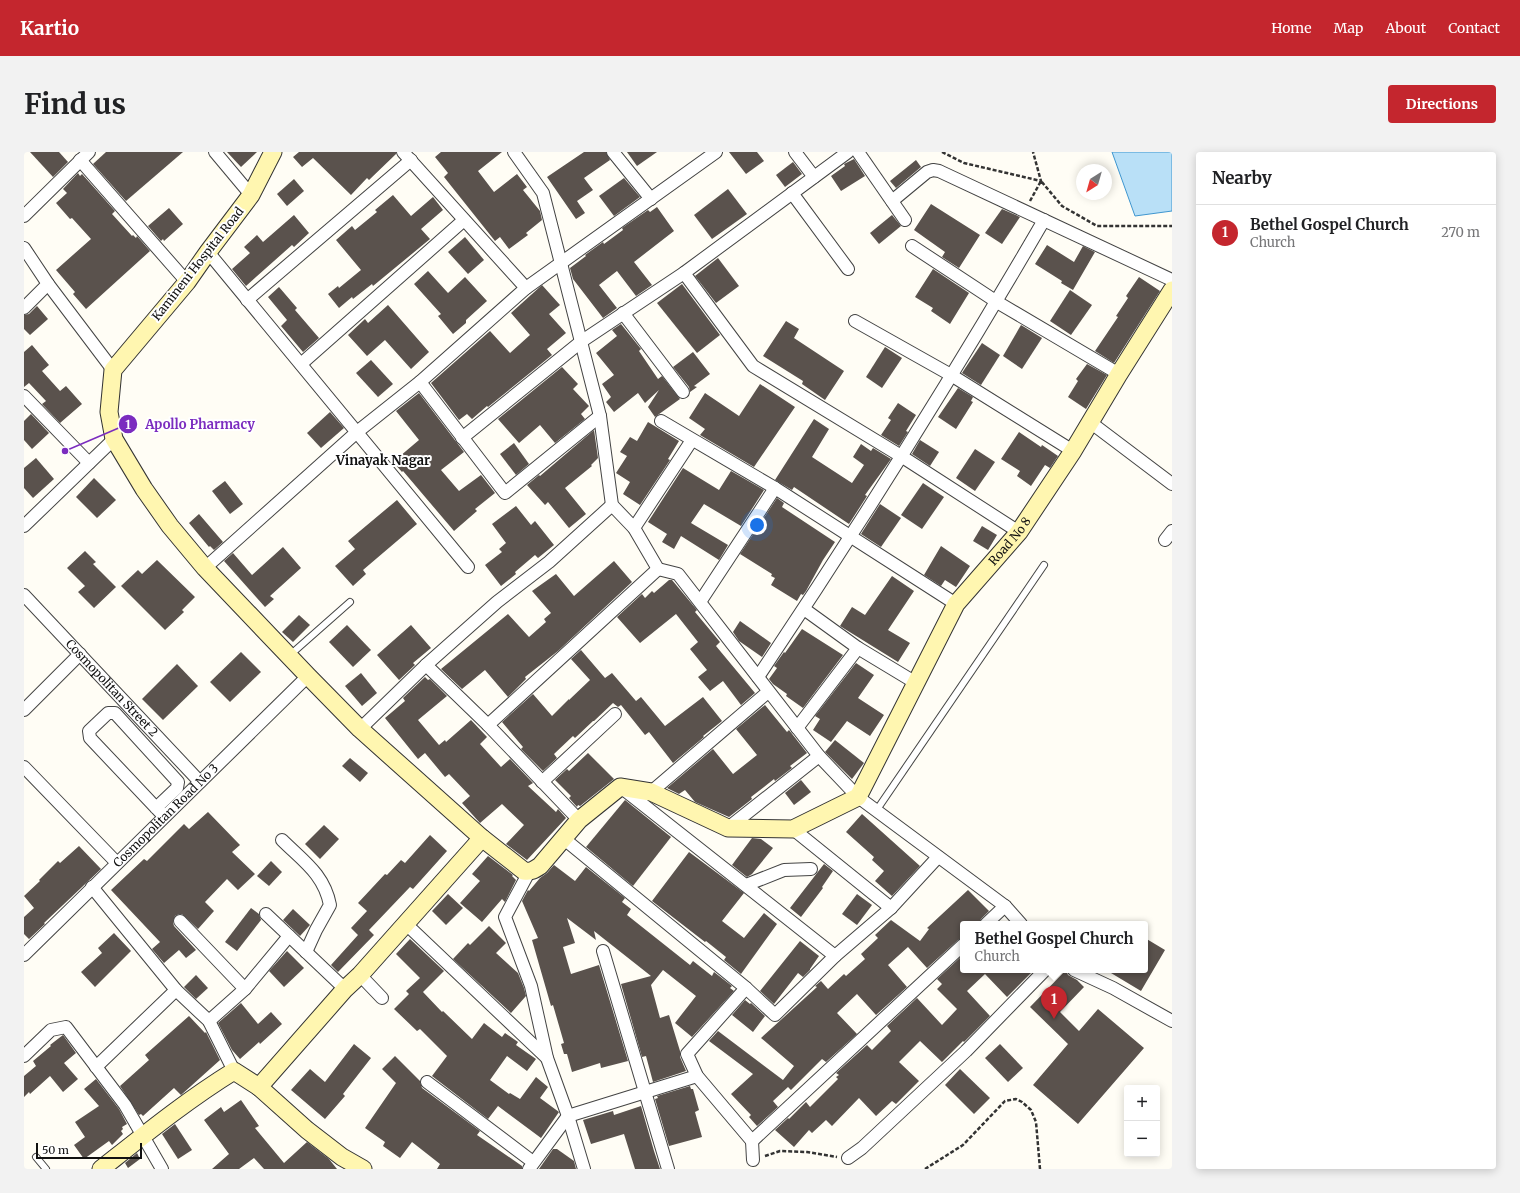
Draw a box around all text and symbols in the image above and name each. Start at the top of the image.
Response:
text: Kartio [20,16,79,40]
text: Home [1271,19,1312,37]
text: Map [1334,19,1363,37]
text: About [1385,19,1426,37]
text: Contact [1448,19,1500,37]
button: Directions [1388,85,1496,123]
text: Find us [24,86,126,122]
north arrow [1076,164,1112,200]
text: Nearby [1212,167,1272,189]
street label: Kamineni Hospital Road [149,204,247,323]
text: Bethel Gospel Church [1250,215,1409,234]
text: 1 [1222,224,1228,241]
text: 270 m [1441,224,1480,241]
text: Church [1250,234,1295,251]
callout: Apollo Pharmacy [118,412,263,437]
text: Apollo Pharmacy [144,416,255,433]
text: 1 [125,417,131,432]
district label: Vinayak Nagar [335,452,430,469]
street label: Road No 8 [985,514,1034,568]
your location [747,515,767,535]
street label: Cosmopolitan Street 2 [63,636,161,740]
street label: Cosmopolitan Road No 3 [110,760,221,870]
popup [960,921,1148,973]
text: Bethel Gospel Church [975,929,1133,948]
text: Church [975,948,1020,965]
pin: 1 [1041,986,1067,1019]
map controls [1124,1085,1160,1157]
button: + [1124,1085,1160,1121]
button: − [1124,1121,1160,1157]
scale bar [36,1141,142,1160]
text: 50 m [42,1143,69,1157]

